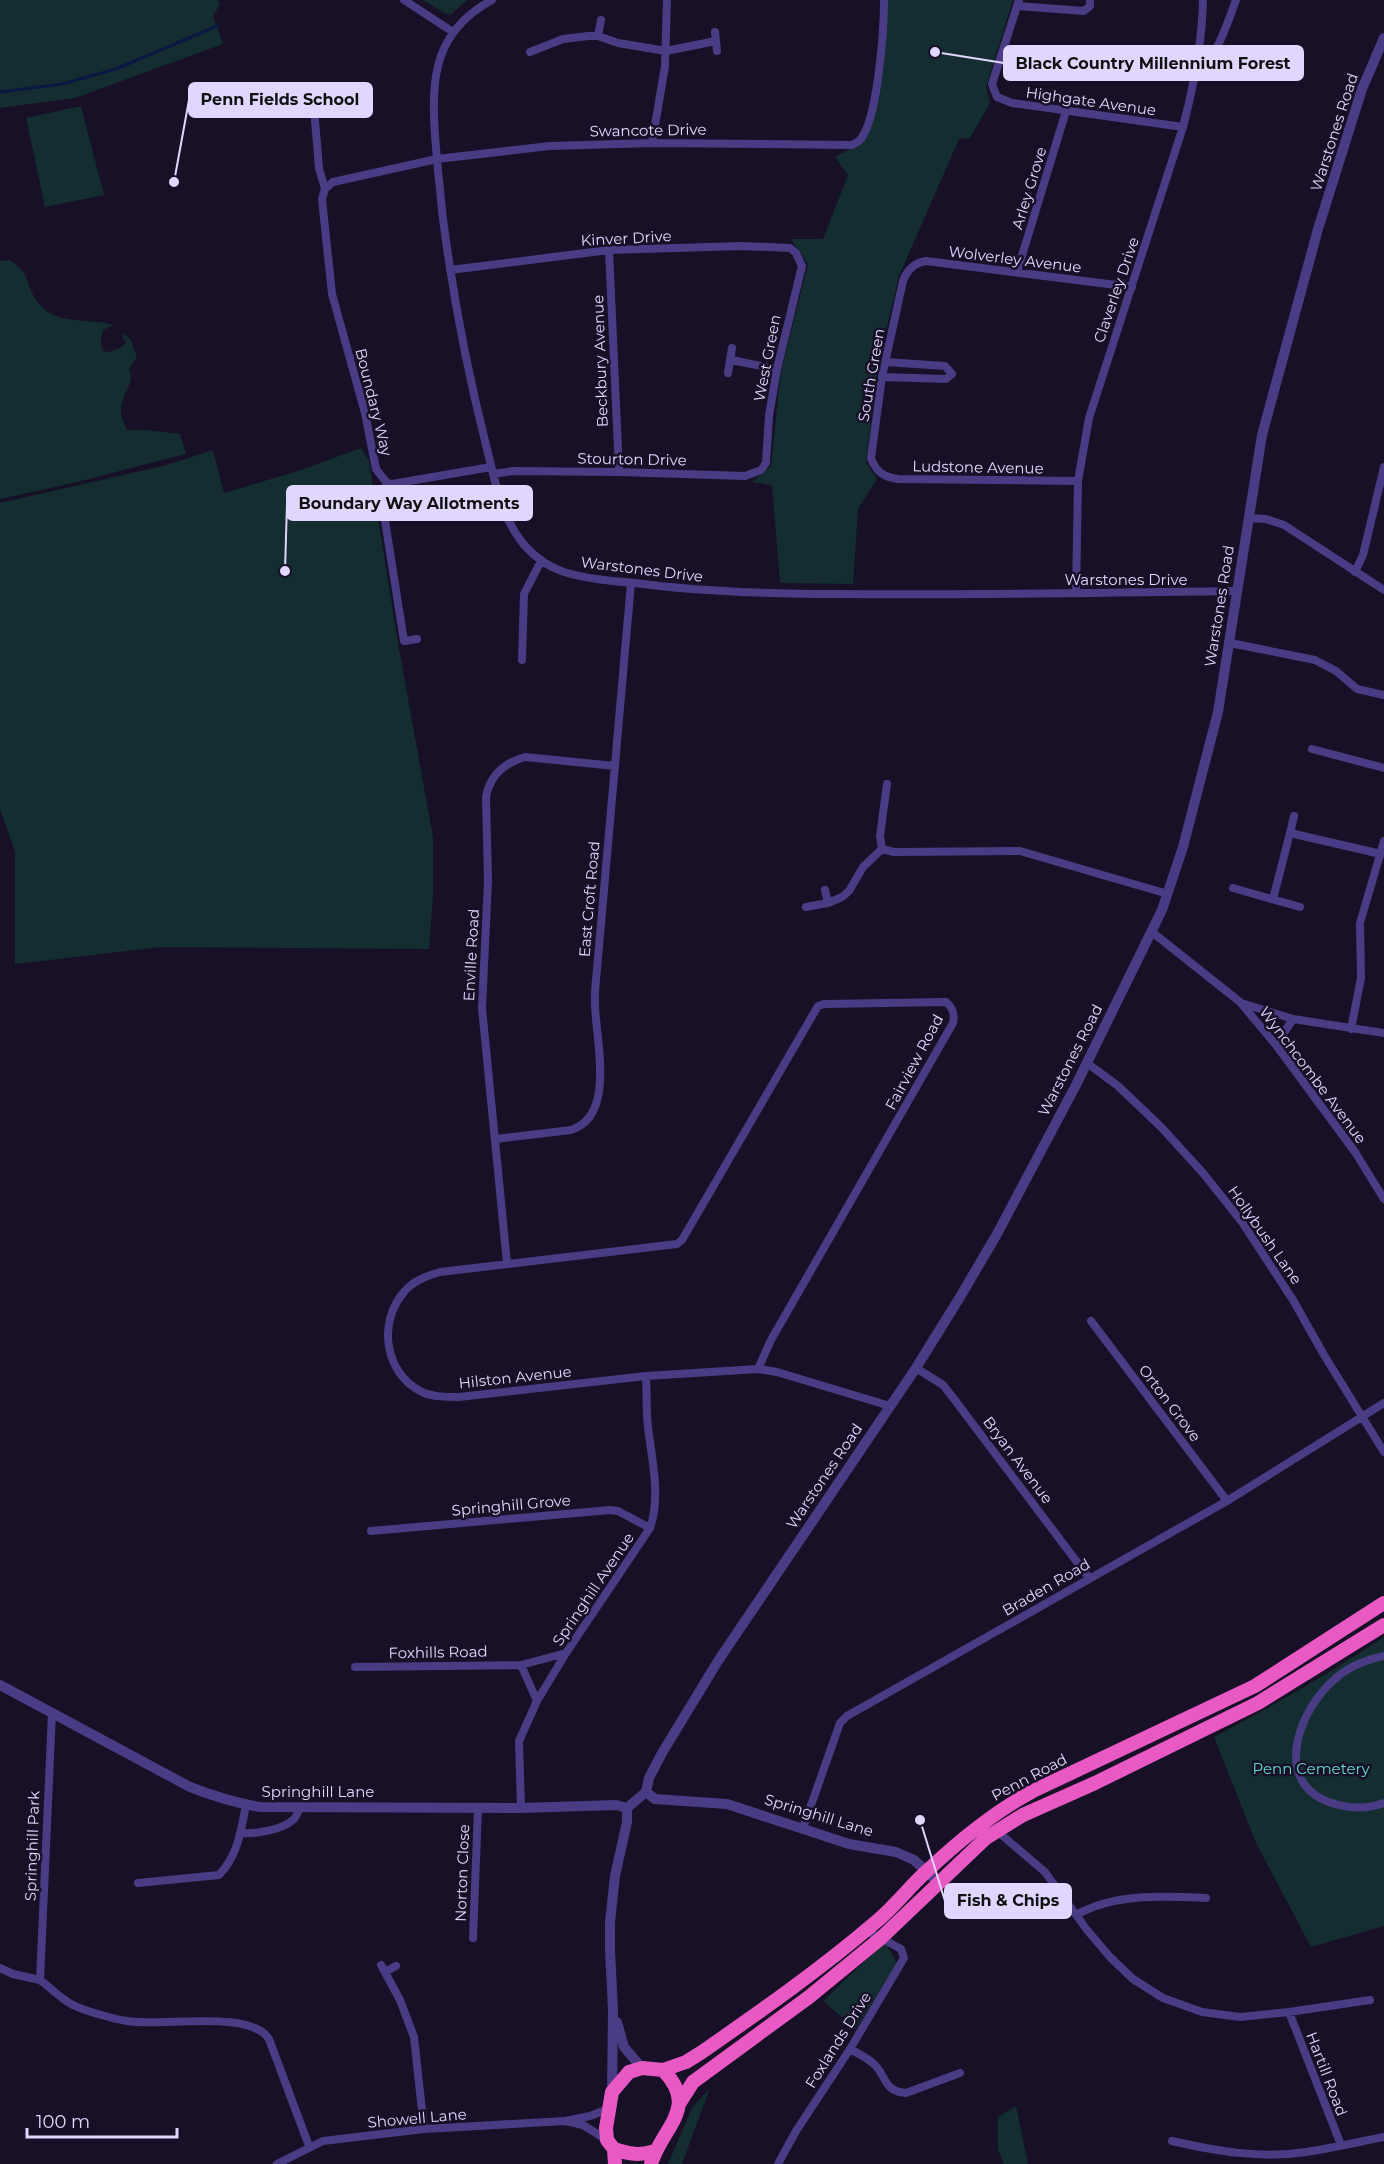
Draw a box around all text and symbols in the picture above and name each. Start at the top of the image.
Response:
callout: Black Country Millennium Forest [1004,46,1303,80]
text: Black Country Millennium Forest [1015,54,1291,73]
street label: Warstones Road [1306,71,1362,193]
street label: Highgate Avenue [1025,82,1157,120]
callout: Penn Fields School [189,83,372,117]
text: Penn Fields School [201,90,359,109]
street label: Swancote Drive [589,119,707,141]
street label: Arley Grove [1007,144,1051,232]
street label: Kinver Drive [580,226,672,250]
street label: Claverley Drive [1089,235,1143,345]
street label: Wolverley Avenue [947,241,1083,277]
street label: Beckbury Avenue [588,294,612,428]
street label: West Green [749,313,785,403]
street label: South Green [853,327,889,423]
street label: Boundary Way [351,346,397,459]
street label: Stourton Drive [577,449,687,469]
street label: Ludstone Avenue [912,456,1044,478]
callout: Boundary Way Allotments [287,486,532,520]
text: Boundary Way Allotments [298,494,520,513]
street label: Warstones Road [1200,544,1238,668]
street label: Warstones Drive [580,552,704,586]
street label: Warstones Drive [1065,570,1187,589]
street label: East Croft Road [574,840,604,958]
street label: Enville Road [459,908,483,1002]
street label: Warstones Road [1034,1001,1106,1119]
street label: Wynchcombe Avenue [1255,1003,1371,1147]
street label: Fairview Road [881,1011,947,1113]
street label: Hollybush Lane [1224,1182,1306,1288]
street label: Orton Grove [1135,1361,1205,1445]
street label: Hilston Avenue [458,1362,572,1392]
street label: Bryan Avenue [979,1413,1057,1507]
street label: Warstones Road [782,1420,866,1532]
street label: Springhill Grove [451,1490,571,1520]
street label: Springhill Avenue [548,1529,638,1649]
street label: Braden Road [999,1554,1093,1620]
street label: Foxhills Road [388,1642,488,1662]
street label: Penn Road [988,1749,1070,1805]
park label: Penn Cemetery [1252,1759,1370,1778]
street label: Springhill Lane [262,1782,374,1801]
street label: Springhill Lane [762,1789,876,1841]
street label: Springhill Park [21,1791,43,1901]
street label: Norton Close [451,1824,473,1922]
callout: Fish & Chips [945,1884,1071,1918]
text: Fish & Chips [957,1891,1060,1910]
street label: Foxlands Drive [801,1988,875,2092]
street label: Hartill Road [1302,2029,1352,2119]
scale bar [27,2101,177,2139]
street label: Showell Lane [367,2104,467,2132]
text: 100 m [36,2111,90,2133]

